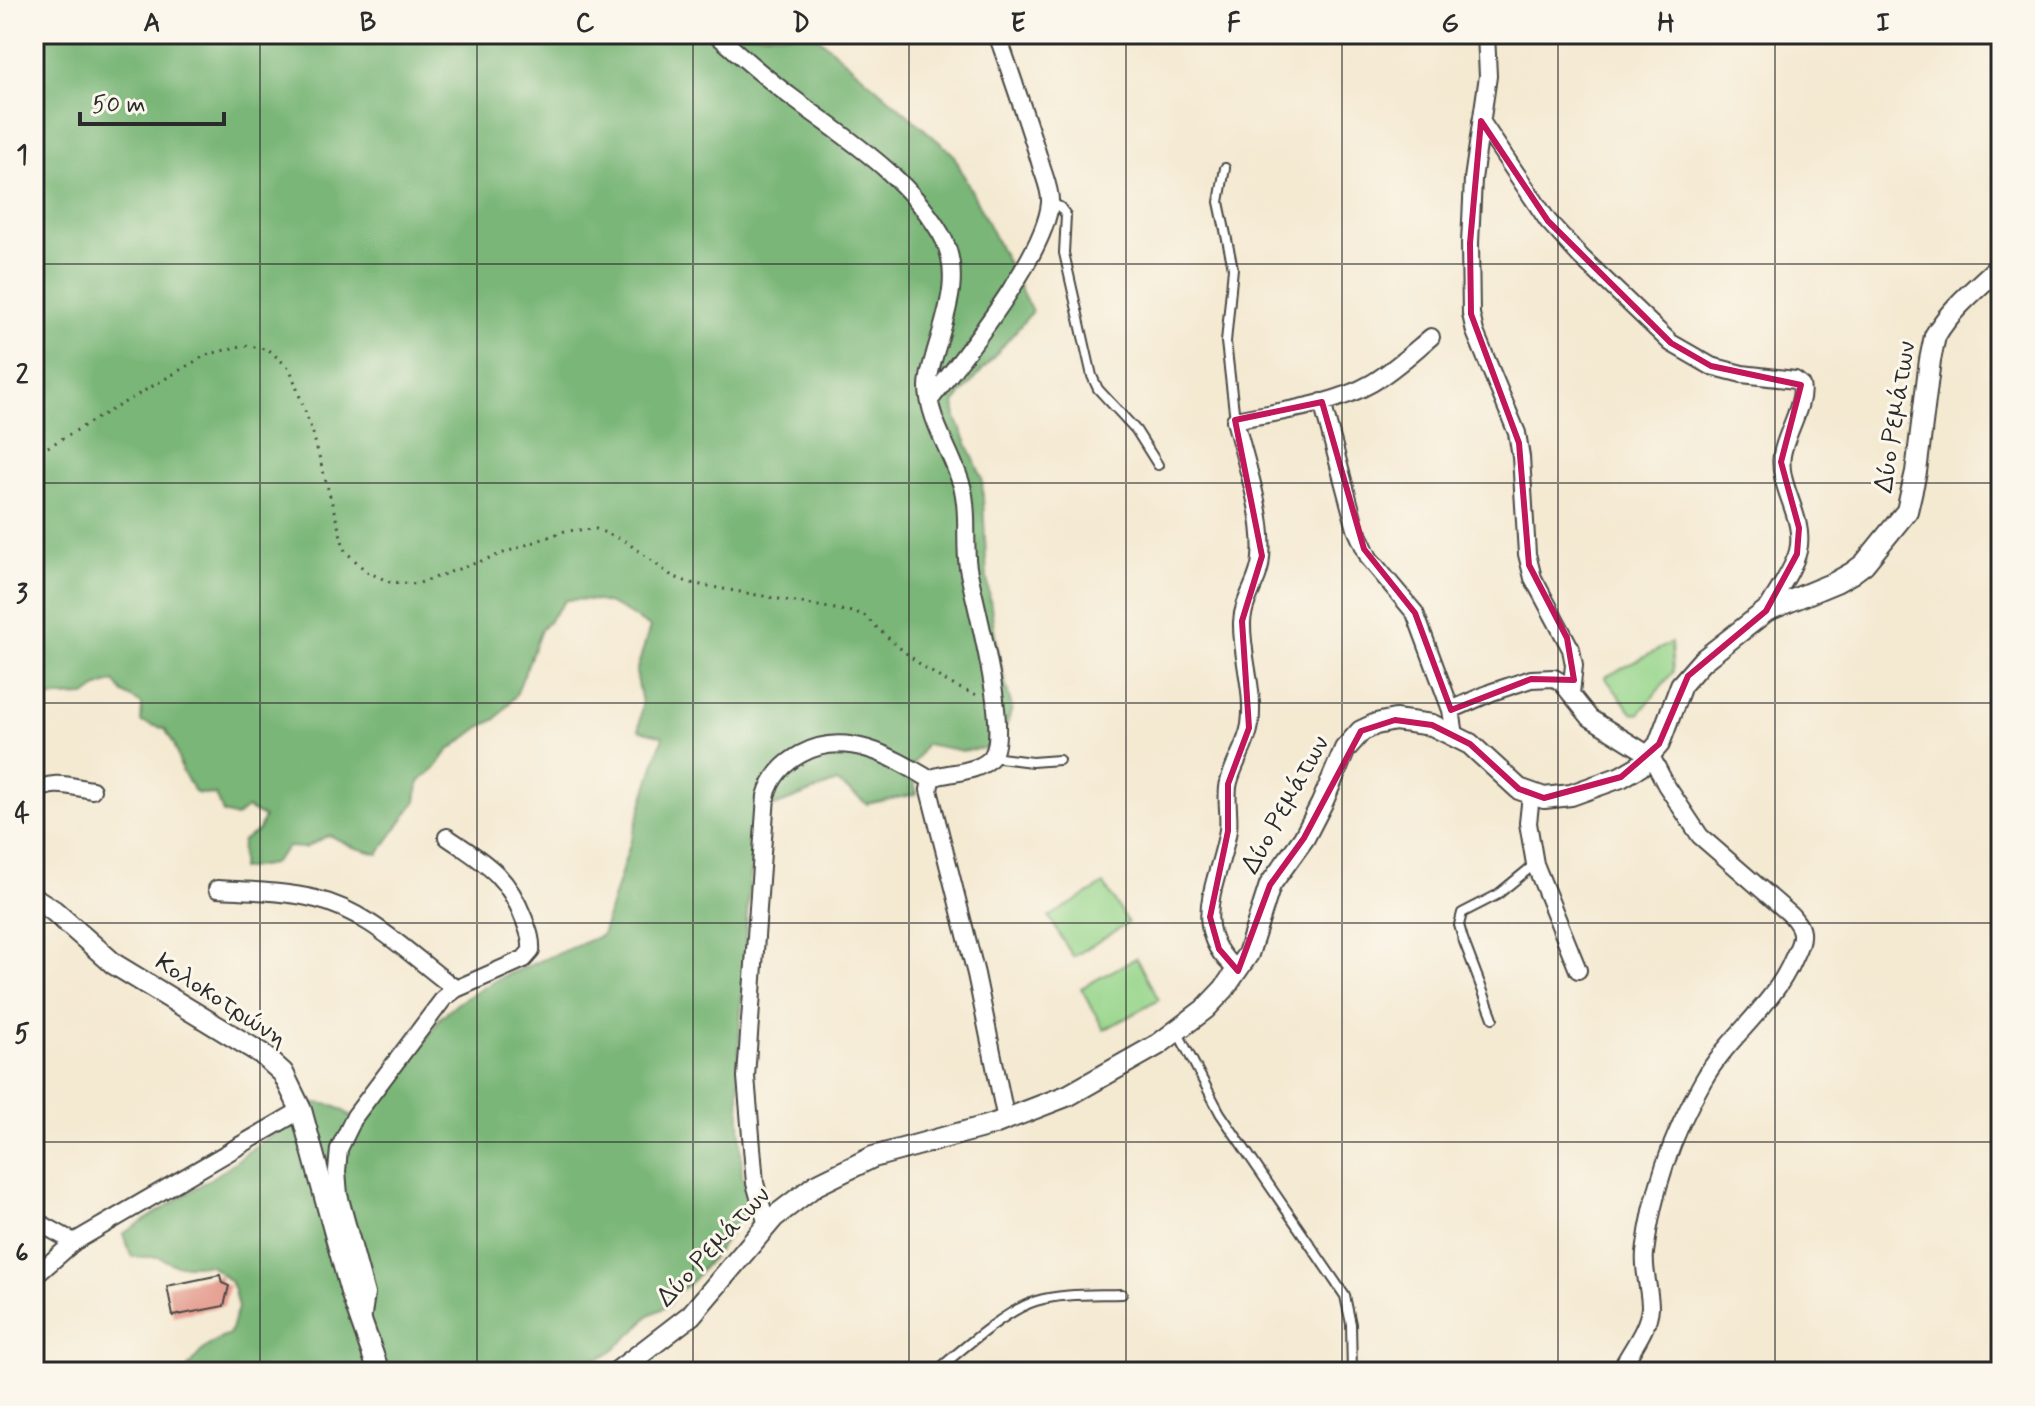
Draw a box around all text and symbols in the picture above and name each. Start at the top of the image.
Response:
text: A [143,7,161,41]
text: B [360,7,376,41]
text: C [576,7,595,41]
text: D [792,7,810,41]
text: E [1010,7,1026,41]
text: F [1227,7,1241,41]
text: G [1441,7,1459,41]
text: H [1658,7,1675,41]
text: I [1876,7,1890,41]
scale bar [80,76,224,126]
text: 50 m [92,90,146,121]
text: 1 [16,139,28,173]
street label: Δύο Ρεμάτων [1867,339,1925,495]
text: 2 [16,359,29,393]
text: 3 [16,578,28,612]
street label: Δύο Ρεμάτων [1234,730,1338,880]
text: 4 [14,798,30,832]
street label: Κολοκοτρώνη [148,946,294,1056]
text: 5 [14,1018,30,1052]
street label: Δύο Ρεμάτων [649,1179,779,1315]
text: 6 [15,1237,29,1271]

